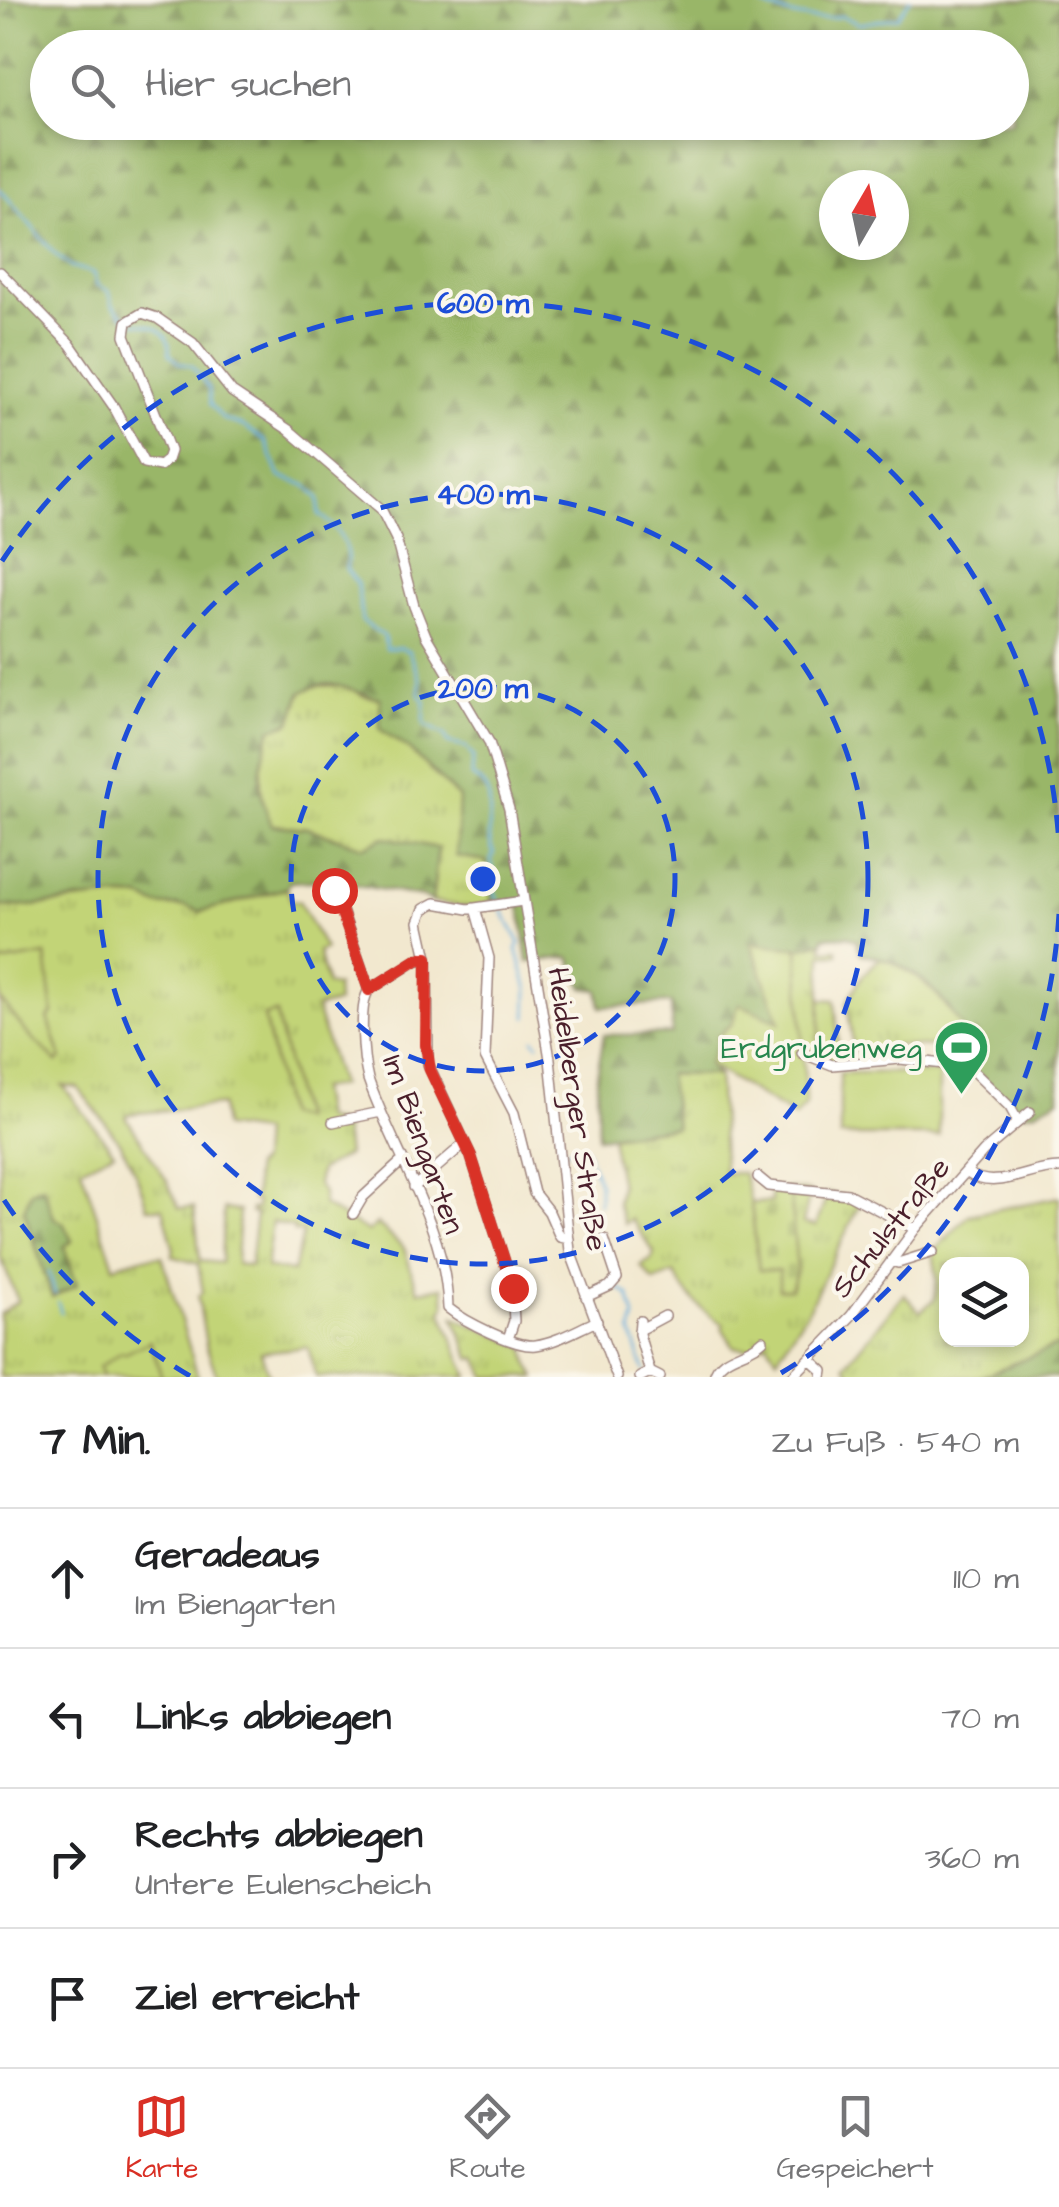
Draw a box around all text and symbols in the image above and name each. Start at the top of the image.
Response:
search box [30,30,1029,140]
icon: search [65,58,120,113]
text: Hier suchen [145,59,351,111]
north arrow [819,170,909,260]
text: 600 m [437,283,530,325]
text: 400 m [436,474,530,516]
text: 200 m [437,668,529,710]
centre of rings [465,861,501,897]
route start [312,868,358,914]
street label: Heidelberger Straße [535,965,618,1254]
sports icon: Erdgrubenweg [931,1018,991,1097]
place label: Erdgrubenweg [721,1028,922,1071]
street label: Im Biengarten [370,1049,475,1240]
street label: Schulstraße [821,1148,960,1307]
map controls [939,1257,1029,1347]
button: layers [939,1257,1029,1347]
route end [491,1266,537,1312]
text: 7 Min. [40,1413,151,1471]
text: Zu Fuß · 540 m [771,1420,1019,1465]
text: Geradeaus [135,1530,320,1582]
icon: ahead [40,1551,95,1606]
text: 110 m [953,1556,1019,1601]
text: Im Biengarten [135,1582,335,1627]
icon: left [40,1691,95,1746]
text: Links abbiegen [135,1692,391,1744]
text: 70 m [941,1696,1019,1741]
text: Rechts abbiegen [135,1810,423,1862]
icon: right [40,1831,95,1886]
text: 360 m [925,1836,1019,1881]
text: Untere Eulenscheich [135,1862,431,1907]
icon: arrive [40,1971,95,2026]
text: Ziel erreicht [135,1972,359,2024]
tab: Karte [125,2089,199,2188]
tab: Route [449,2089,526,2188]
tab: Gespeichert [777,2089,934,2188]

